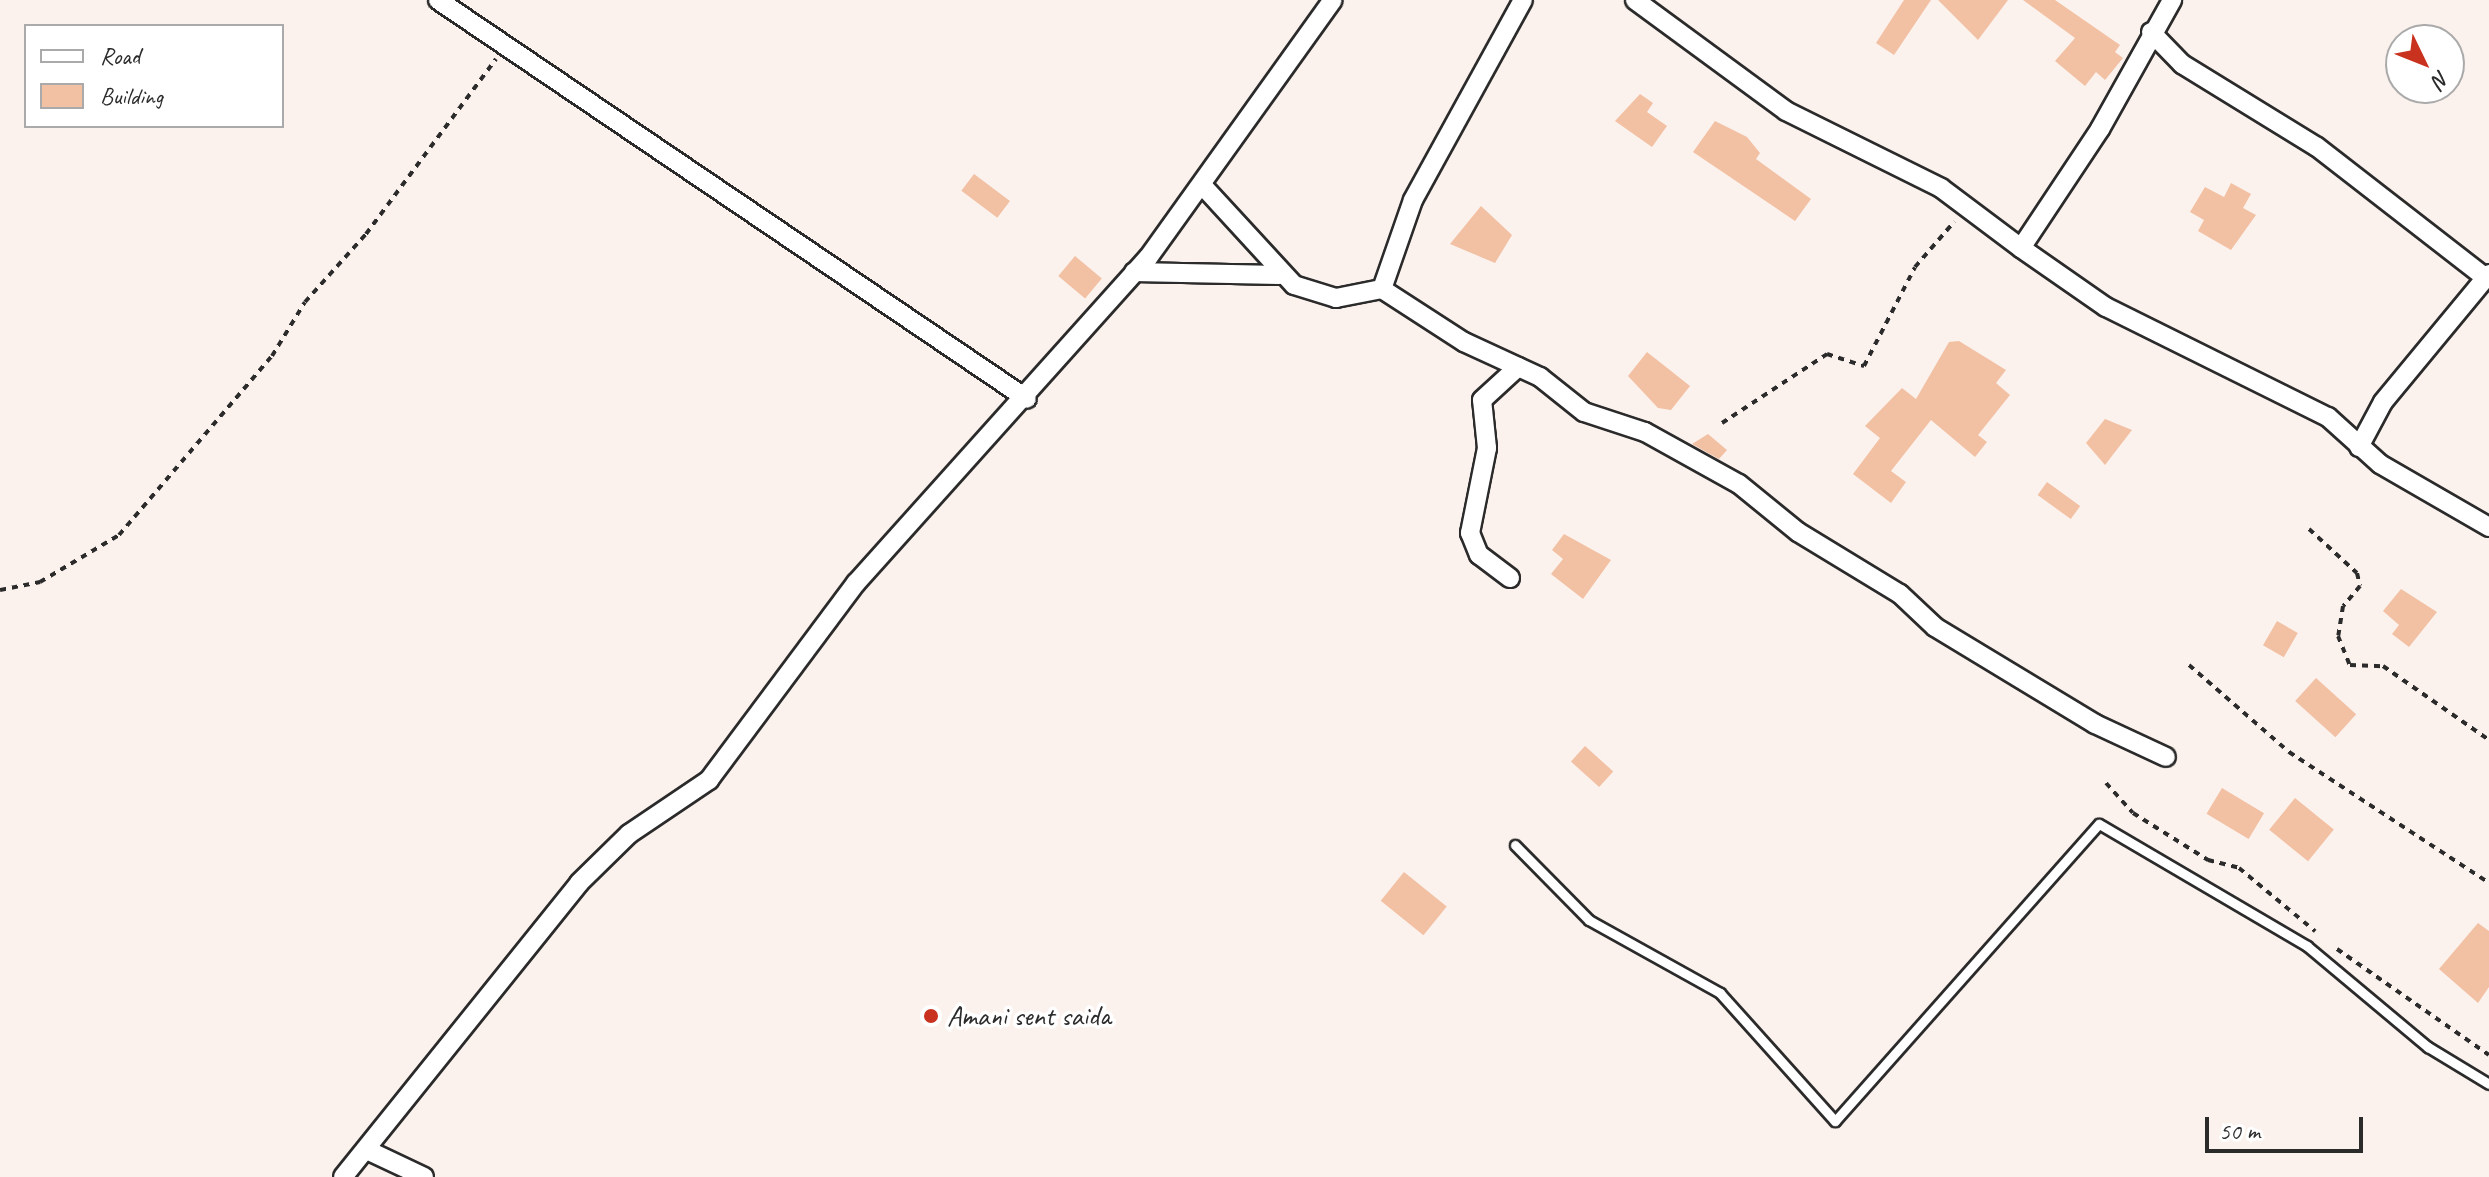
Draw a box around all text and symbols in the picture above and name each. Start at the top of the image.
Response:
legend [24,24,284,128]
north arrow [2385,24,2465,104]
text: Road [100,41,140,71]
text: N [2426,64,2456,94]
text: Building [100,81,163,111]
place label: Amani sent saida [947,999,1110,1033]
marker: Amani sent saida [922,1007,940,1025]
scale bar [2209,1101,2367,1151]
text: 50 m [2219,1116,2260,1146]

